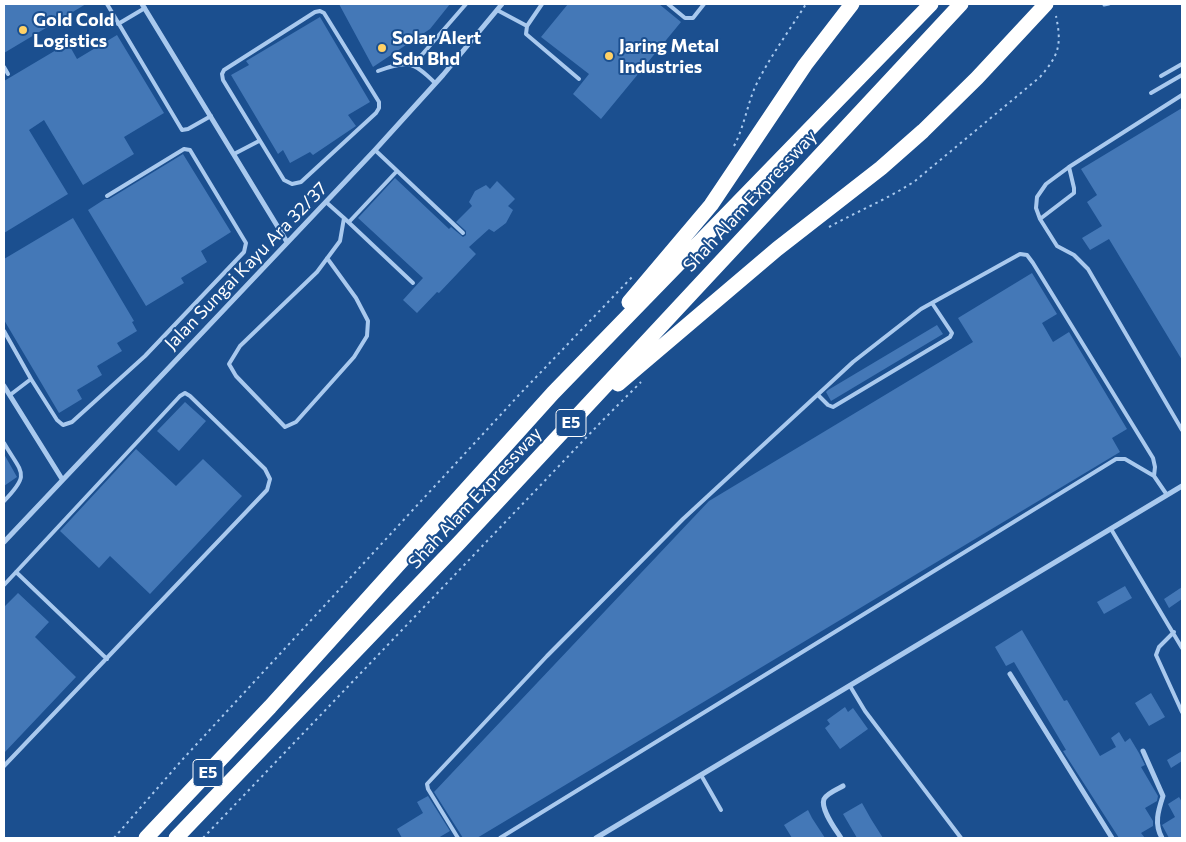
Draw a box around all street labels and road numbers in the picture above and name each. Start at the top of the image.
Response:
street label: Shah Alam Expressway [679,126,821,276]
street label: Jalan Sungai Kayu Ara 32/37 [160,178,332,354]
road number: E5 [556,409,586,436]
street label: Shah Alam Expressway [404,423,546,573]
road number: E5 [193,760,223,786]

